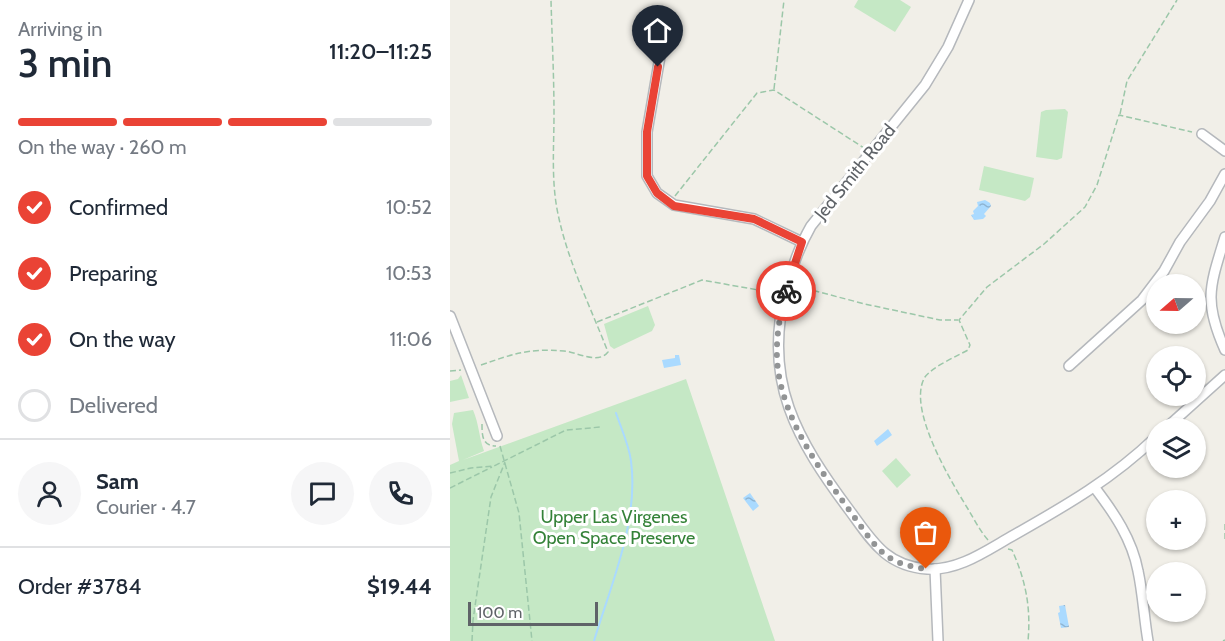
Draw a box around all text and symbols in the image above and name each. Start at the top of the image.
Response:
pin [632,5,683,67]
icon: home [641,14,674,47]
text: Arriving in [18,17,102,41]
text: 11:20–11:25 [329,38,432,65]
text: 3 min [18,39,112,87]
street label: Jed Smith Road [809,120,900,225]
text: On the way · 260 m [18,135,187,159]
icon: check [18,191,51,224]
text: Confirmed [69,194,168,221]
text: 10:52 [386,195,432,219]
icon: check [18,257,51,290]
text: Preparing [69,260,157,287]
text: 10:53 [386,261,432,285]
courier [756,261,816,321]
north arrow [1146,274,1206,334]
map controls [1146,274,1206,622]
icon: bike [770,275,803,308]
icon: check [18,323,51,356]
text: On the way [69,326,176,353]
text: 11:06 [389,327,432,351]
button: locate [1146,346,1206,406]
text: Delivered [69,392,158,419]
button: layers [1146,418,1206,478]
button: person [18,462,81,525]
button: chat [291,462,354,525]
button: phone [369,462,432,525]
text: Sam [96,468,139,495]
button: + [1146,490,1206,550]
text: Courier · 4.7 [96,495,196,519]
park label: Upper Las Virgenes Open Space Preserve [533,506,695,549]
pin [900,507,951,569]
icon: bag [909,516,942,549]
button: − [1146,562,1206,622]
text: Order #3784 [18,573,141,600]
text: $19.44 [367,573,432,600]
scale bar [468,599,598,626]
text: 100 m [477,603,522,622]

